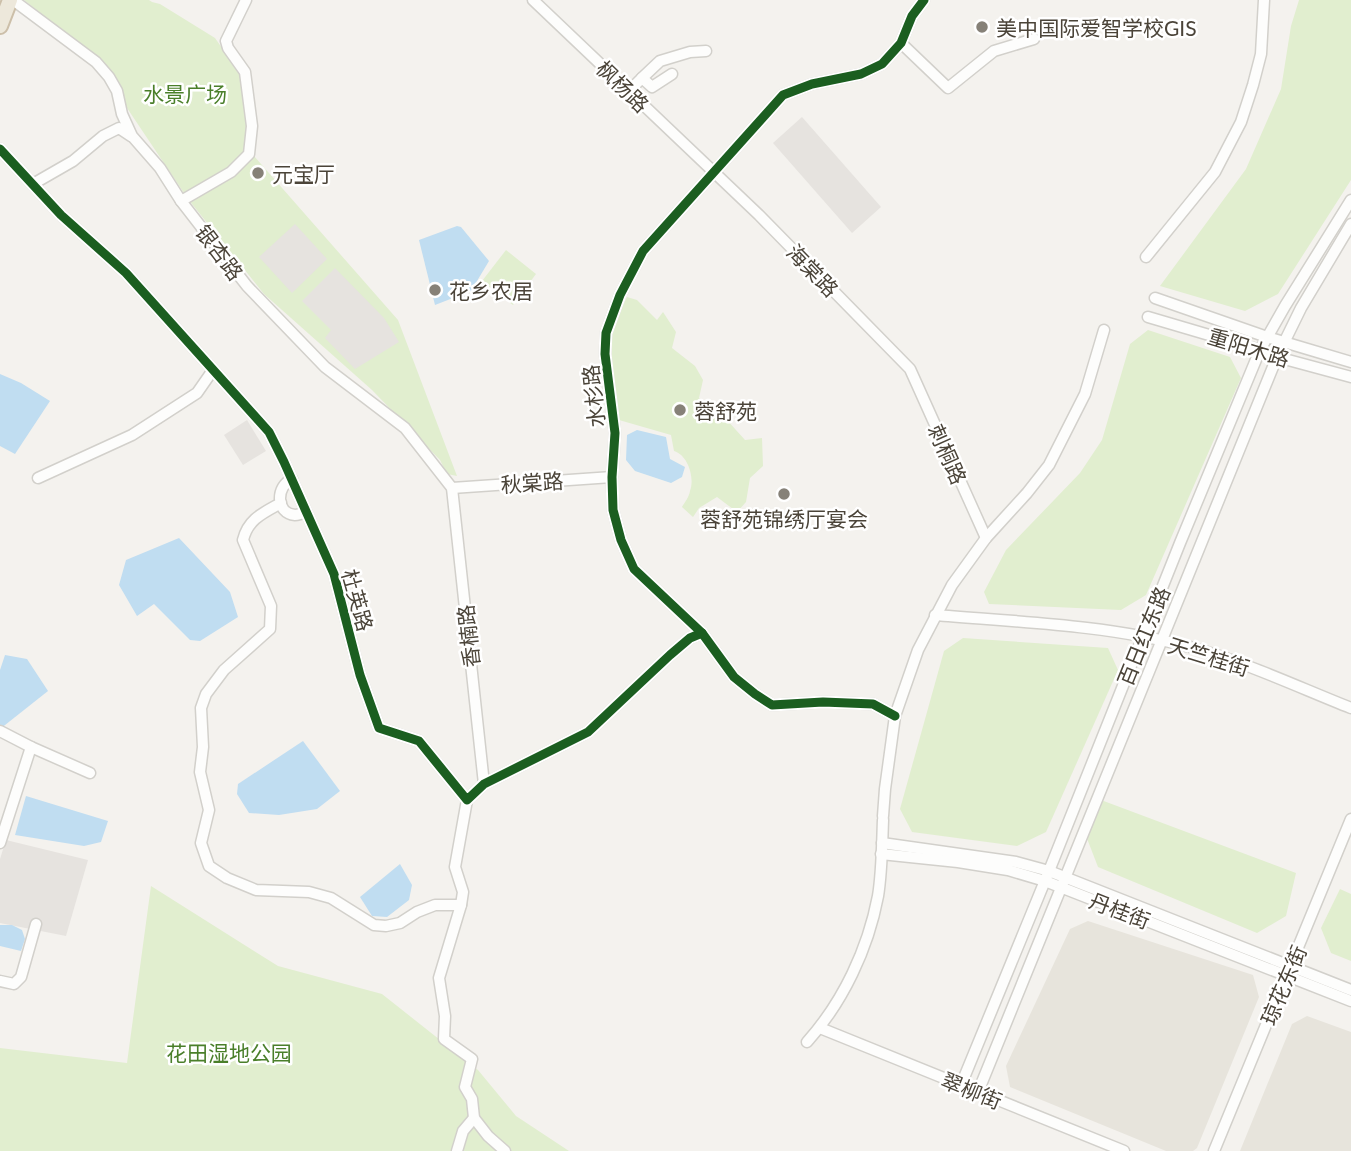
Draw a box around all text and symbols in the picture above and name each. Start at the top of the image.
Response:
place label: 美中国际爱智学校GIS [996,15,1197,40]
marker: 美中国际爱智学校GIS [974,19,990,35]
street label: 枫杨路 [592,55,654,117]
park label: 水景广场 [143,81,227,106]
place label: 元宝厅 [272,161,335,186]
marker: 元宝厅 [250,165,266,181]
street label: 银杏路 [191,219,249,285]
street label: 海棠路 [782,239,844,301]
place label: 花乡农居 [449,278,533,303]
marker: 花乡农居 [427,282,443,298]
street label: 重阳木路 [1205,323,1293,371]
street label: 水杉路 [577,363,609,429]
place label: 蓉舒苑 [694,398,757,423]
marker: 蓉舒苑 [672,402,688,418]
street label: 刺桐路 [924,420,972,488]
street label: 秋棠路 [500,467,564,497]
marker: 蓉舒苑锦绣厅宴会 [776,486,792,502]
place label: 蓉舒苑锦绣厅宴会 [700,506,868,531]
street label: 杜英路 [337,566,379,634]
street label: 百日红东路 [1112,583,1174,689]
street label: 香楠路 [452,603,484,669]
street label: 天竺桂街 [1165,632,1253,680]
street label: 丹桂街 [1086,887,1154,933]
street label: 琼花东街 [1255,941,1311,1029]
park label: 花田湿地公园 [166,1040,292,1065]
street label: 翠柳街 [938,1067,1006,1113]

